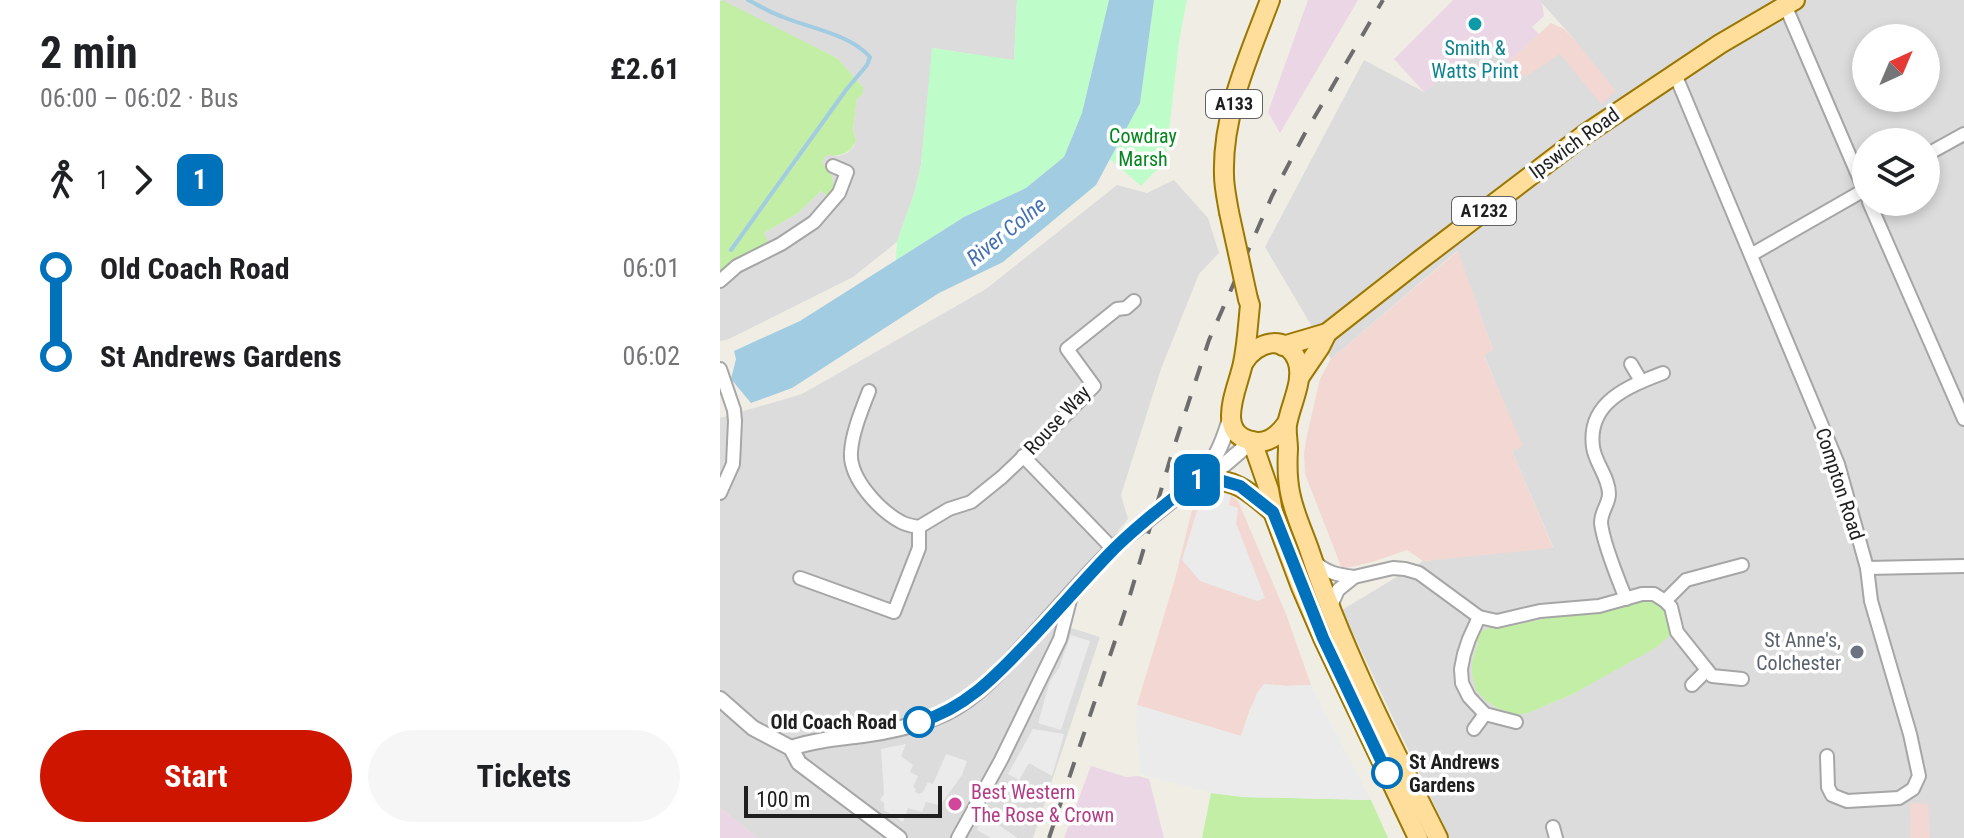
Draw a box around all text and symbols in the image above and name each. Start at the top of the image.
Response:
marker: Smith & Watts Print [1466,15,1484,33]
north arrow [1852,24,1940,112]
map controls [1852,24,1940,216]
text: 2 min [40,27,138,79]
place label: Smith & Watts Print [1431,36,1519,83]
text: £2.61 [610,51,680,86]
text: 06:00 – 06:02 · Bus [40,83,239,113]
road number: A133 [1206,90,1262,118]
street label: Ipswich Road [1524,102,1624,184]
park label: Cowdray Marsh [1109,124,1177,171]
button: layers [1852,128,1940,216]
icon: walk [40,158,84,202]
icon: forward [121,158,165,202]
text: 1 [193,163,207,196]
text: 1 [96,165,109,195]
water label: River Colne [962,192,1051,271]
road number: A1232 [1452,197,1516,225]
text: Old Coach Road [100,251,290,286]
text: 06:01 [623,253,680,283]
text: St Andrews Gardens [100,339,342,374]
text: 06:02 [623,341,680,371]
street label: Rouse Way [1019,380,1095,460]
street label: Compton Road [1811,425,1869,543]
line badge: 1 [1171,454,1223,506]
text: 1 [1190,463,1204,496]
place label: St Anne's, Colchester [1756,628,1841,675]
marker: St Anne's, Colchester [1848,643,1866,661]
marker: Old Coach Road [904,707,934,737]
place label: Old Coach Road [771,710,897,734]
button: Start [40,730,352,822]
button: Tickets [368,730,680,822]
place label: St Andrews Gardens [1409,750,1500,797]
marker: St Andrews Gardens [1372,758,1402,788]
place label: Best Western The Rose & Crown [971,780,1114,827]
scale bar [744,782,942,818]
text: 100 m [756,787,810,812]
marker: Best Western The Rose & Crown [946,795,964,813]

